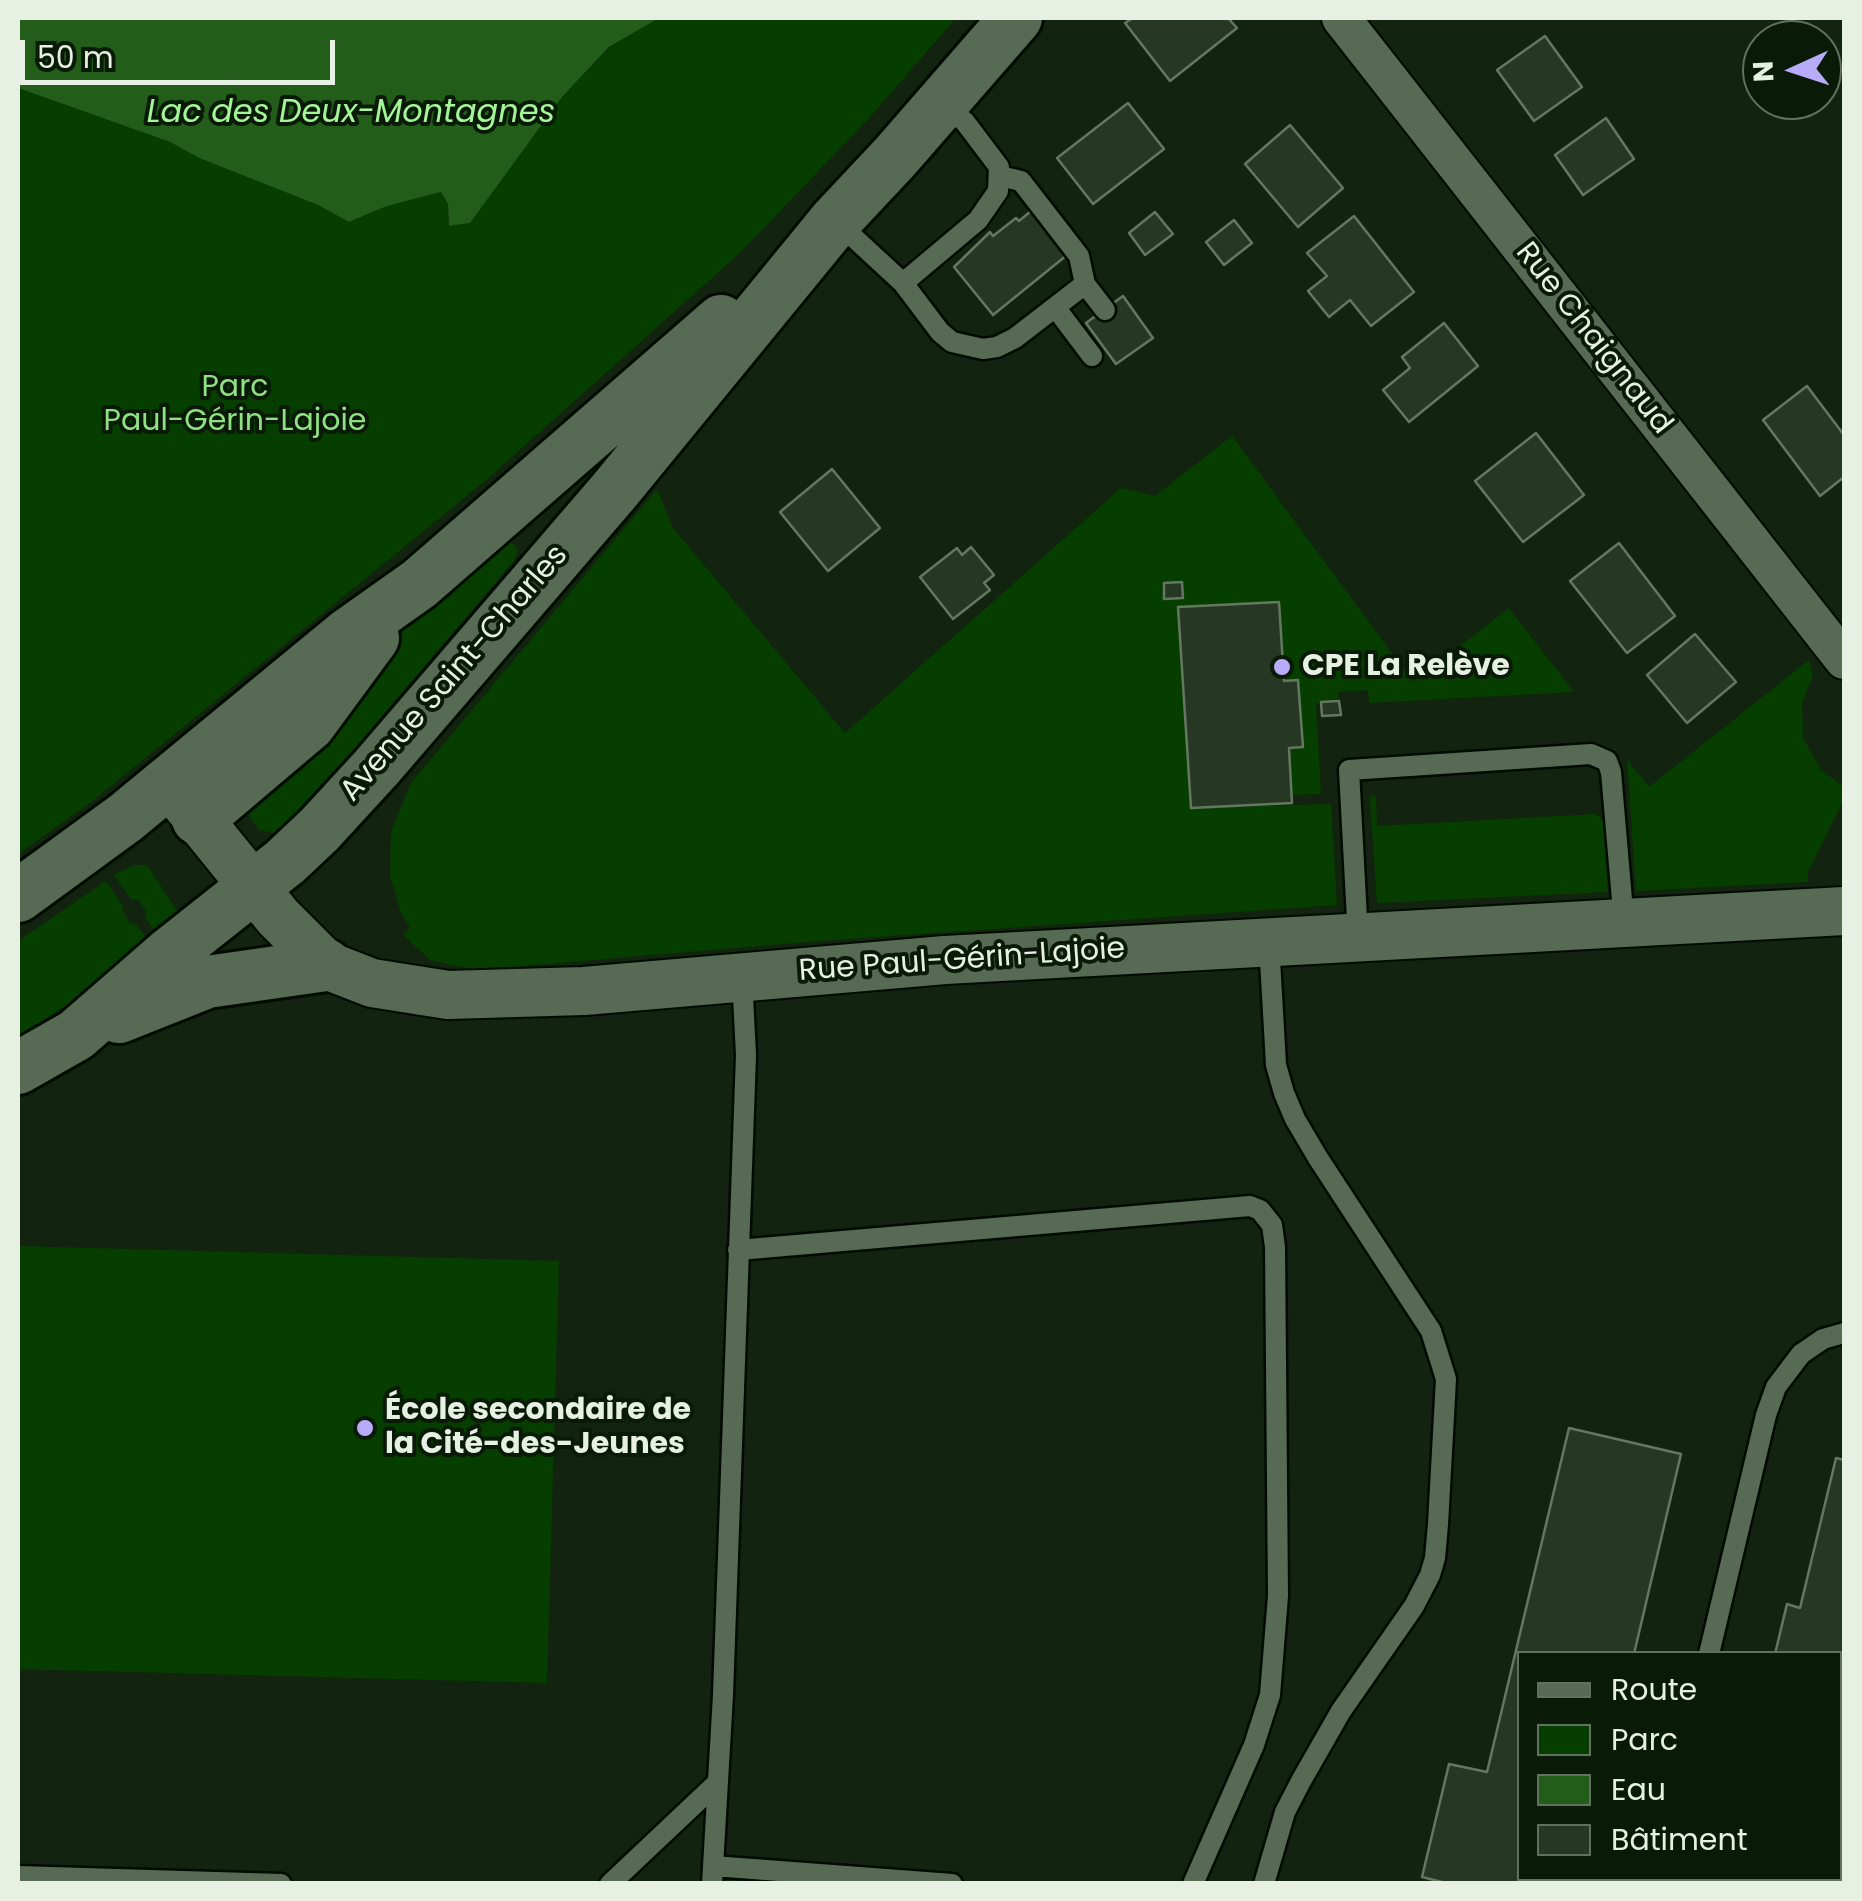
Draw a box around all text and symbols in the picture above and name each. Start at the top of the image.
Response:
scale bar [25,20,340,82]
north arrow [1742,20,1842,120]
text: 50 m [37,36,114,79]
text: N [1744,60,1784,83]
water label: Lac des Deux-Montagnes [147,95,555,133]
street label: Rue Chaignaud [1507,236,1679,442]
park label: Parc Paul-Gérin-Lajoie [104,370,366,440]
street label: Avenue Saint-Charles [334,538,576,810]
place label: CPE La Relève [1302,649,1510,685]
marker: CPE La Relève [1271,656,1293,678]
street label: Rue Paul-Gérin-Lajoie [798,932,1126,990]
place label: École secondaire de la Cité-des-Jeunes [385,1393,691,1464]
marker: École secondaire de la Cité-des-Jeunes [354,1417,376,1439]
legend [1517,1651,1842,1881]
text: Route [1611,1668,1697,1711]
text: Parc [1611,1718,1678,1761]
text: Eau [1611,1768,1666,1811]
text: Bâtiment [1611,1818,1748,1861]

